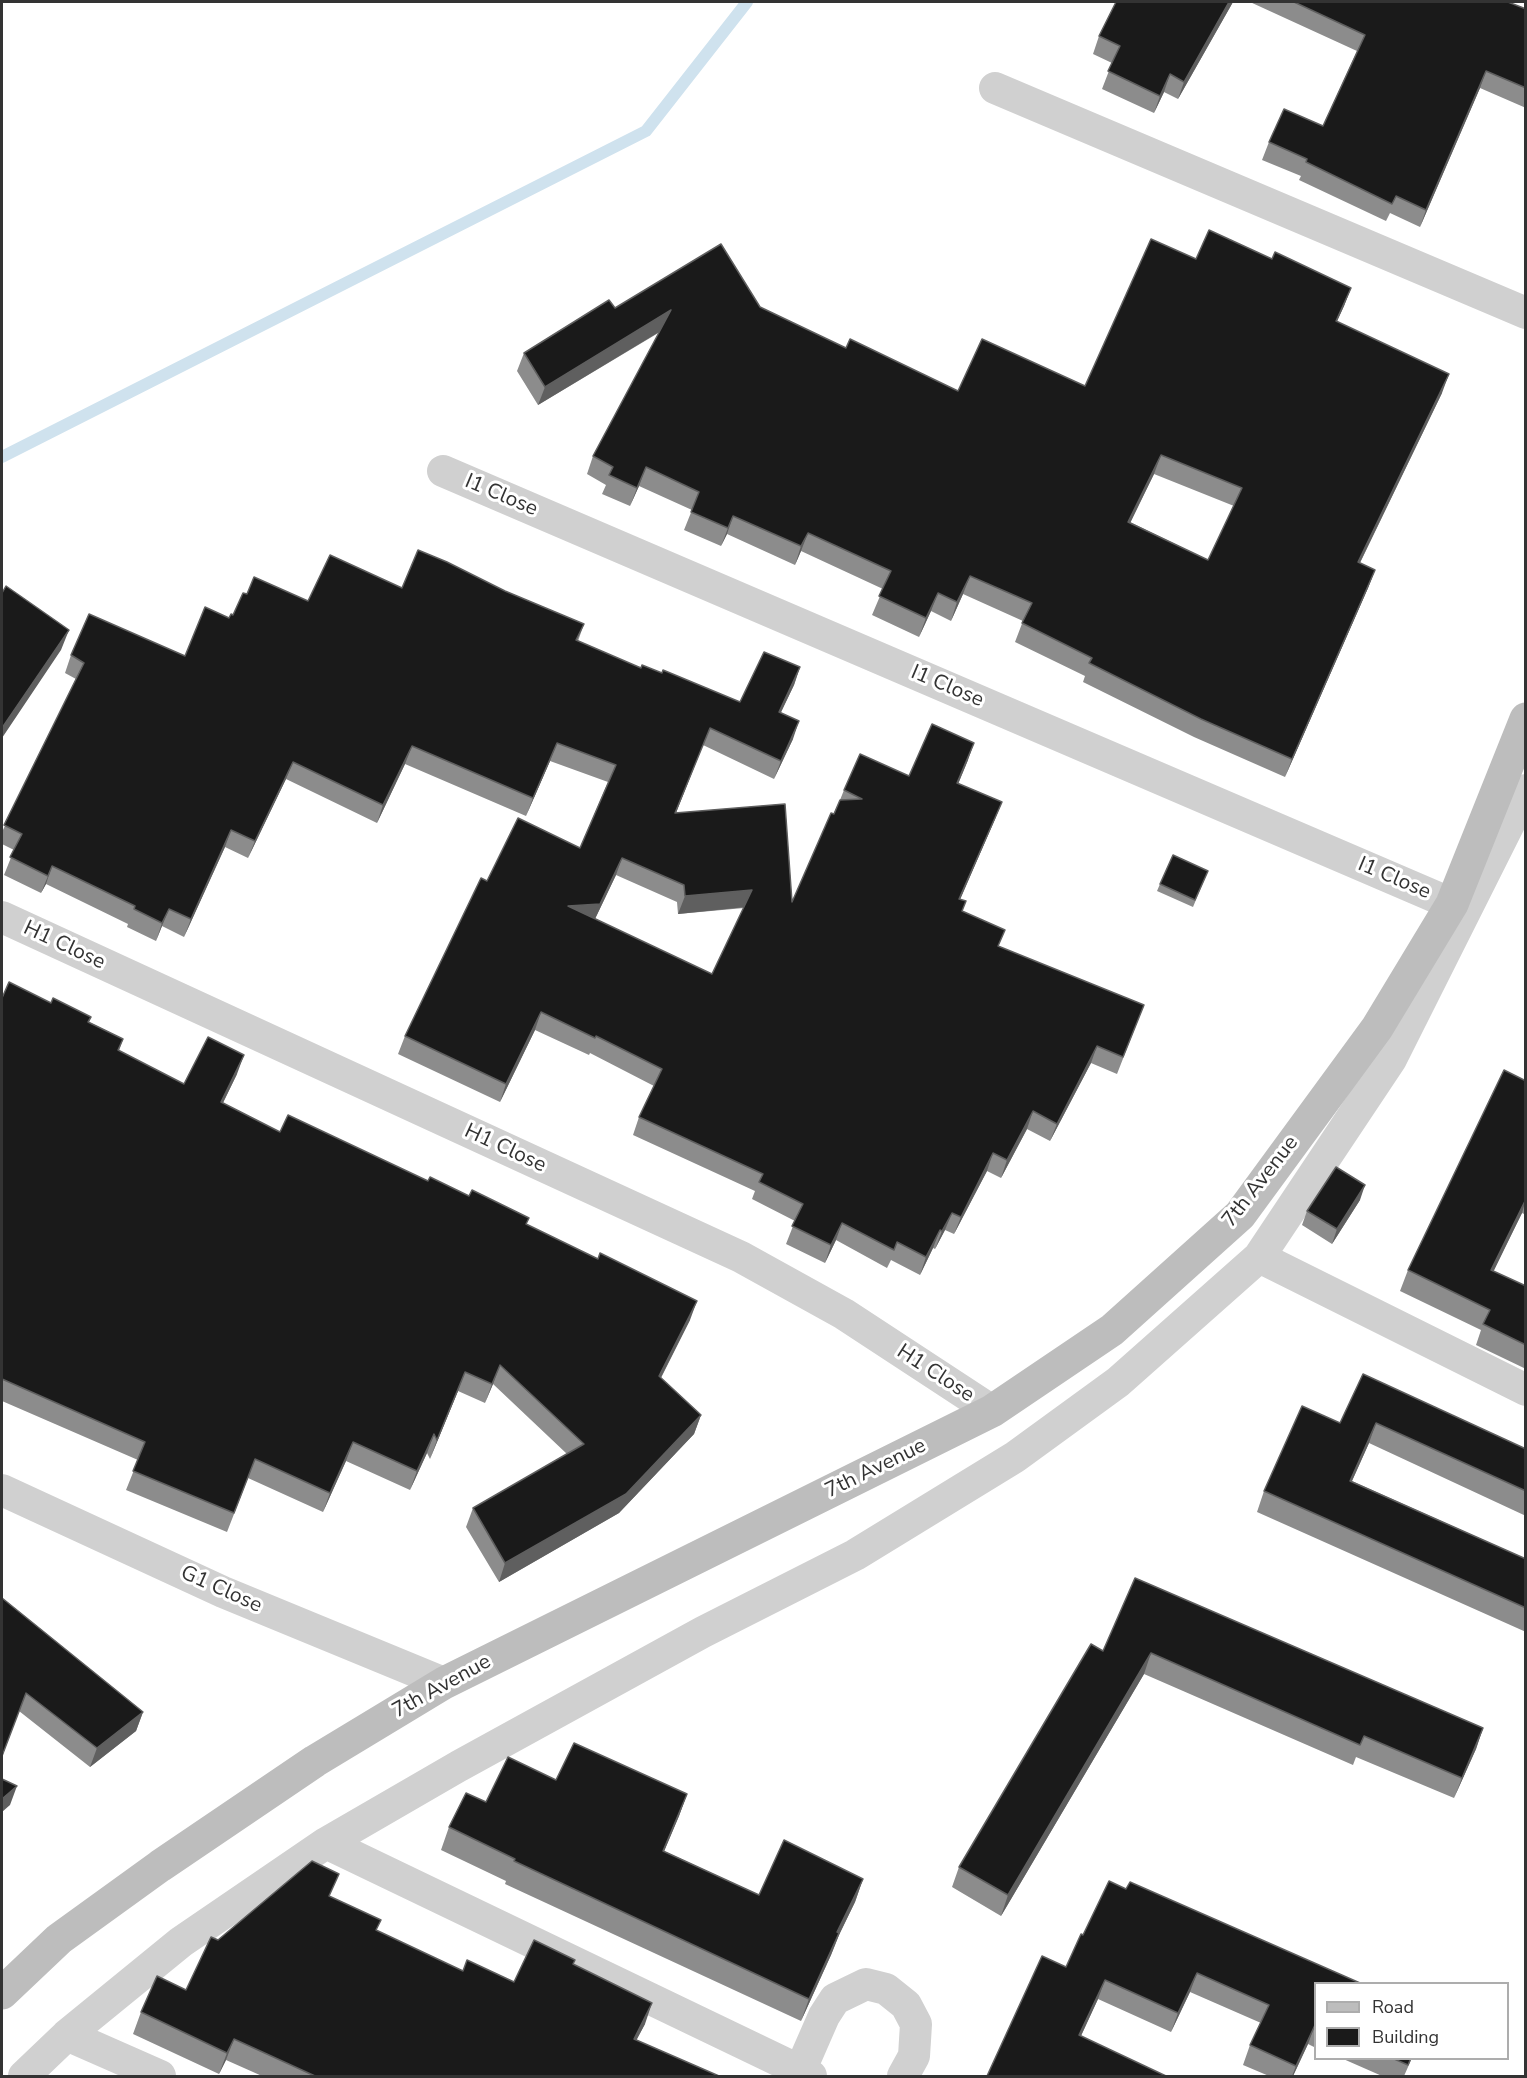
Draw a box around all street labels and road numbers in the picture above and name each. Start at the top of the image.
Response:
street label: I1 Close [461,469,541,523]
street label: I1 Close [907,660,987,714]
street label: I1 Close [1354,852,1434,906]
street label: H1 Close [19,916,109,976]
street label: H1 Close [460,1119,550,1179]
street label: 7th Avenue [1218,1131,1304,1233]
street label: H1 Close [892,1340,978,1408]
street label: 7th Avenue [822,1434,930,1504]
street label: G1 Close [176,1561,266,1619]
street label: 7th Avenue [388,1650,496,1724]

